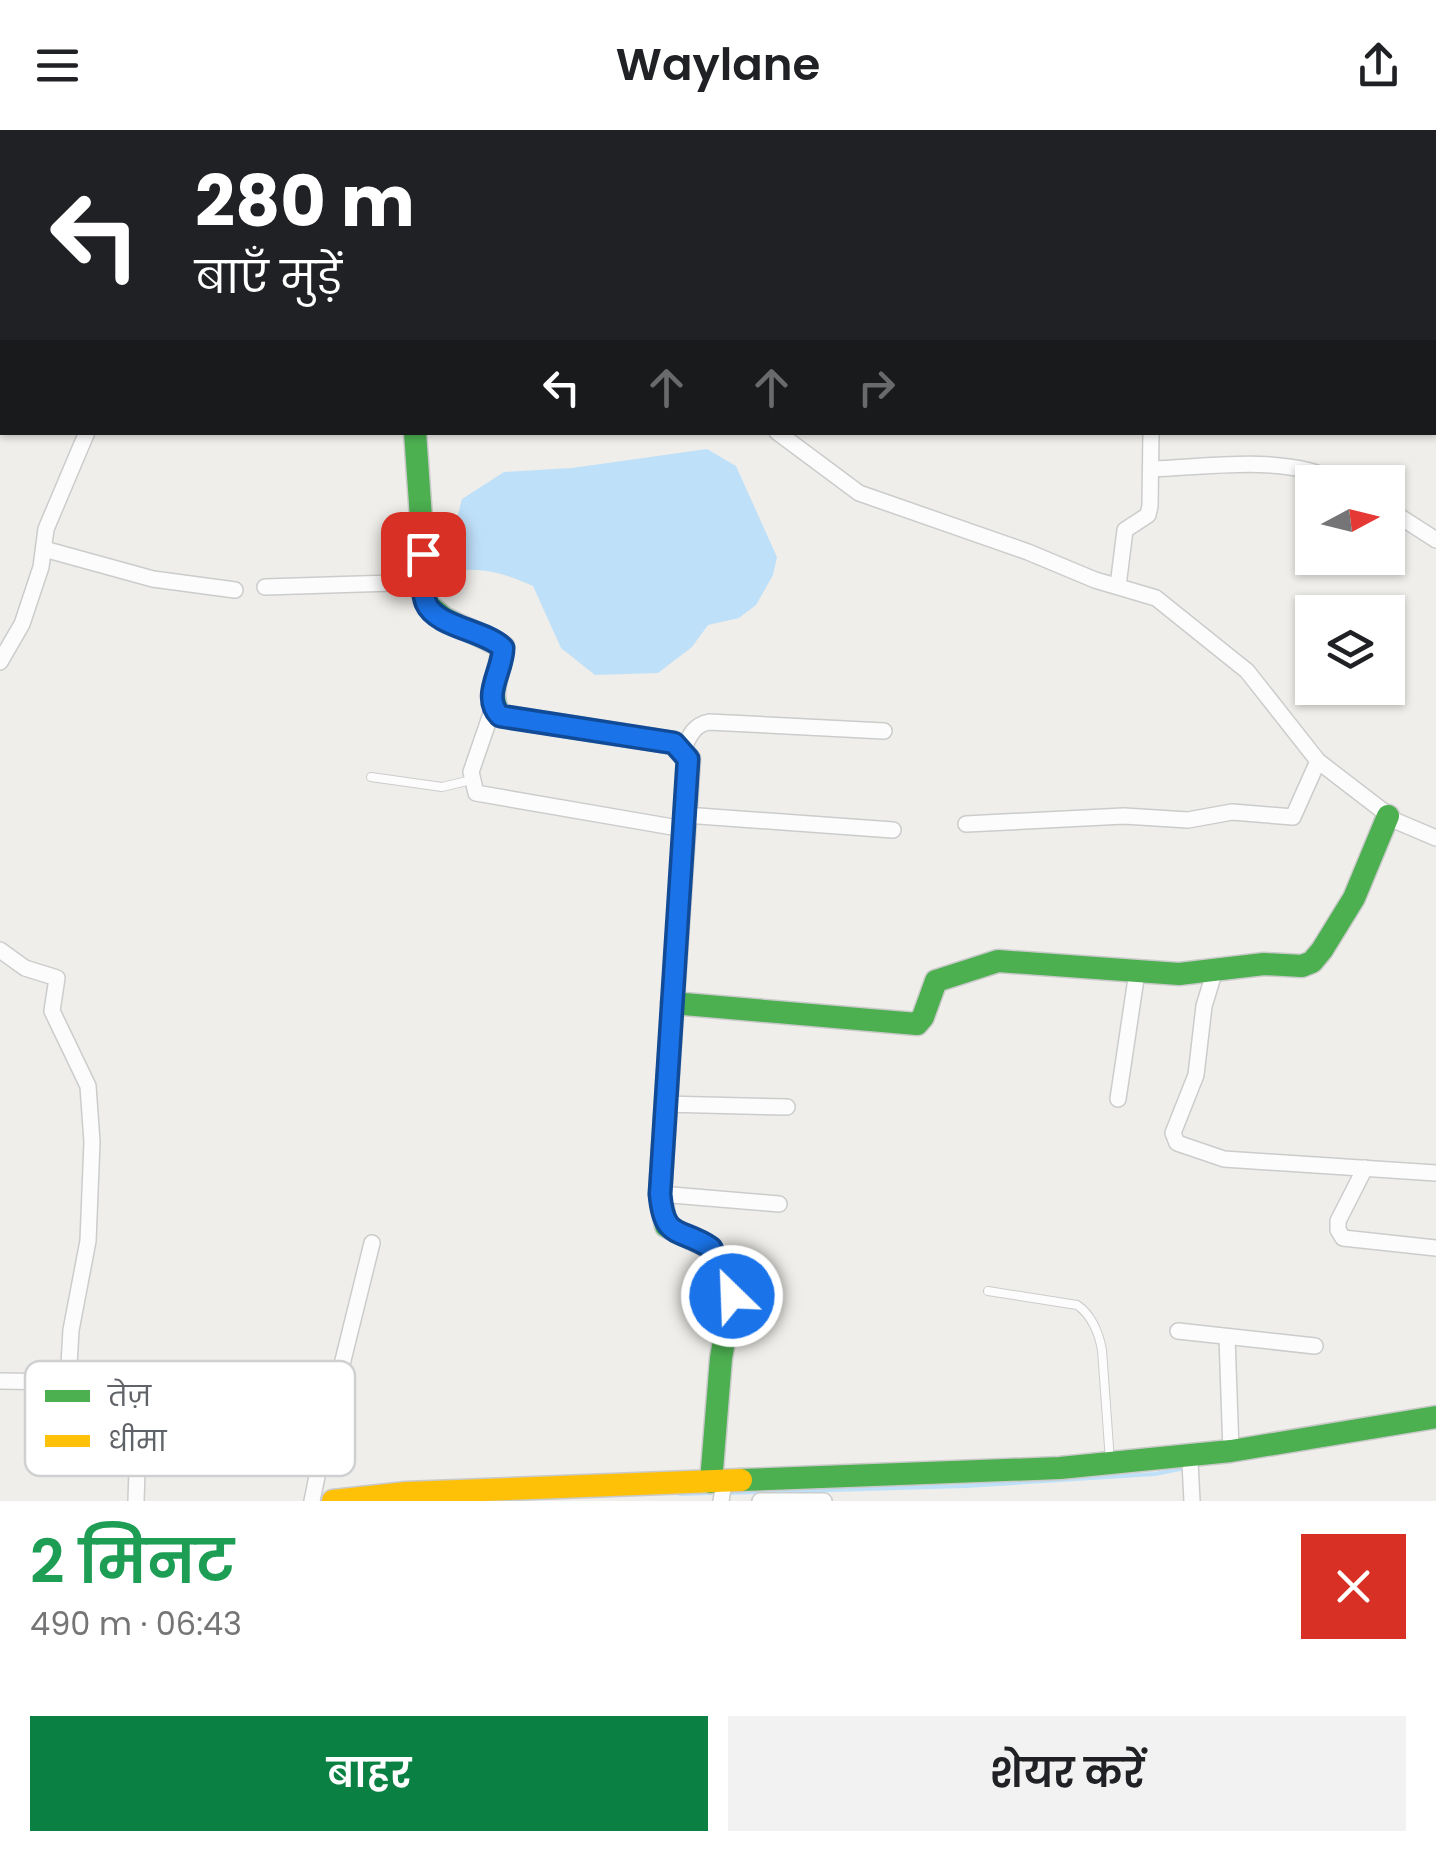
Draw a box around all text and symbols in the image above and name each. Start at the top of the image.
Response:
text: Waylane [616,33,820,96]
icon: menu [30,38,85,93]
icon: share [1351,38,1406,93]
text: 280 m [195,152,415,251]
icon: left [30,170,160,300]
text: बाएँ मुड़ें [195,246,342,309]
icon: left [534,360,589,415]
icon: ahead [639,360,694,415]
icon: ahead [744,360,799,415]
icon: right [849,360,904,415]
north arrow [1295,465,1405,575]
map controls [1295,465,1405,705]
pin [381,512,466,597]
icon: arrive [396,527,451,582]
button: layers [1295,595,1405,705]
position arrow [680,1244,784,1348]
legend [25,1361,355,1476]
text: तेज़ [107,1377,152,1416]
text: धीमा [108,1422,167,1461]
text: 2 मिनट [30,1520,234,1604]
button: close [1301,1534,1406,1639]
text: 490 m · 06:43 [30,1601,242,1646]
button: बाहर [30,1716,708,1831]
button: शेयर करें [728,1716,1406,1831]

